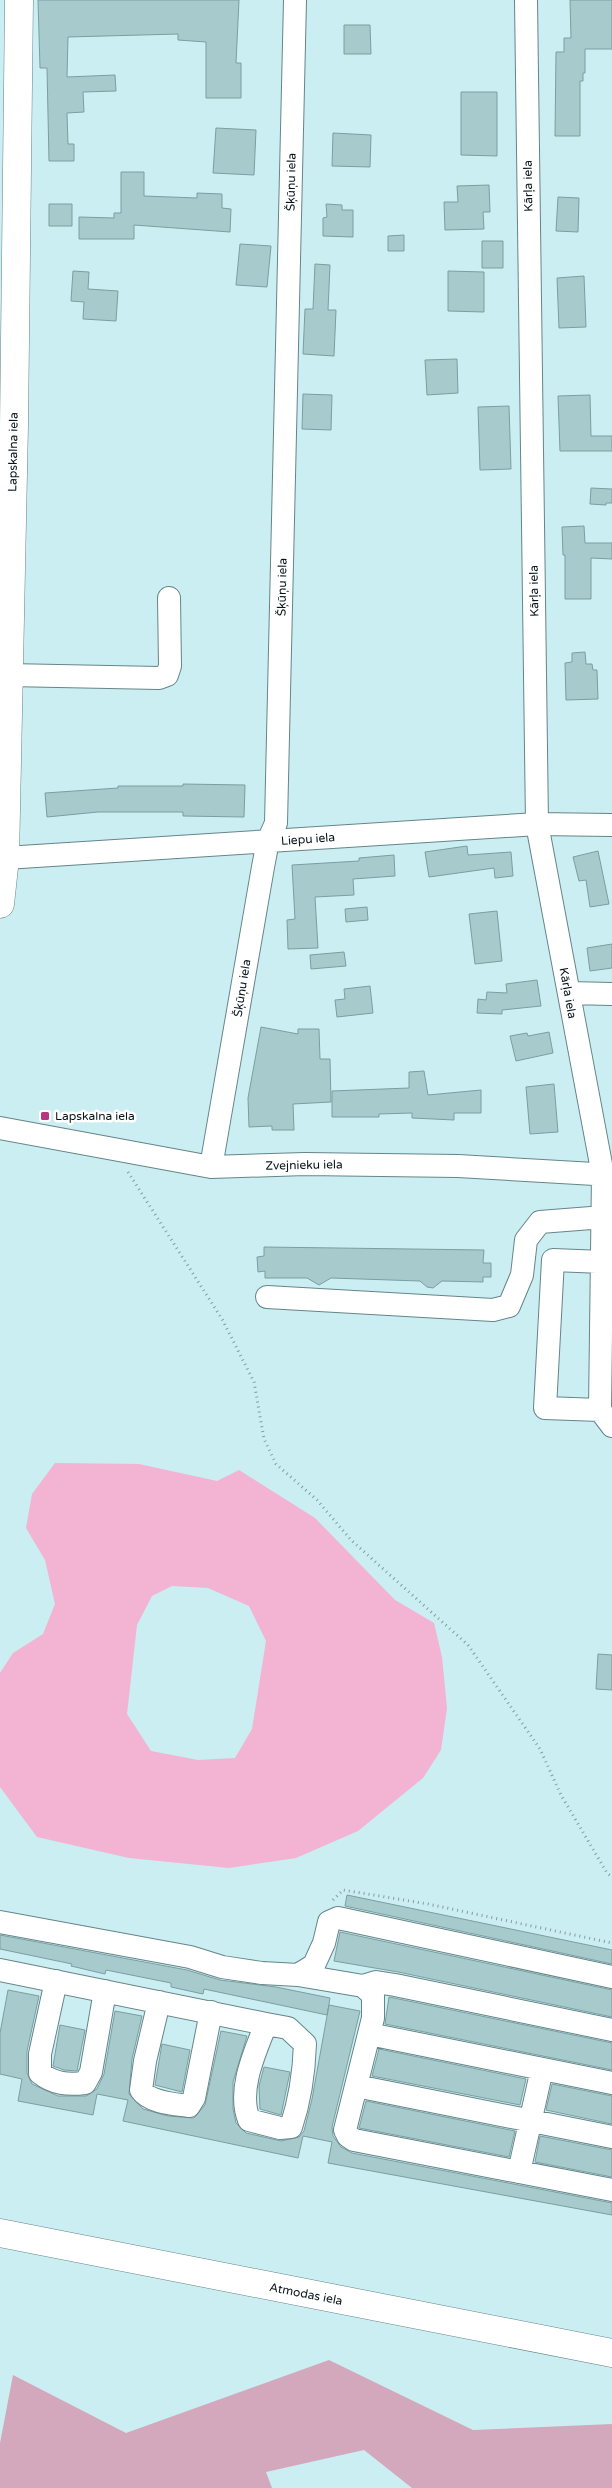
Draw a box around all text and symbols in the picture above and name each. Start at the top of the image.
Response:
street label: Šķūņu iela [283,153,299,211]
street label: Kārļa iela [521,160,535,212]
street label: Lapskalna iela [5,412,21,492]
street label: Šķūņu iela [274,558,290,616]
street label: Kārļa iela [527,565,541,617]
street label: Liepu iela [280,830,336,848]
street label: Šķūņu iela [231,958,253,1018]
street label: Kārļa iela [557,966,579,1020]
place label: Lapskalna iela [55,1109,135,1123]
marker: Lapskalna iela [39,1110,51,1122]
street label: Zvejnieku iela [265,1157,343,1173]
street label: Atmodas iela [268,2280,344,2308]

